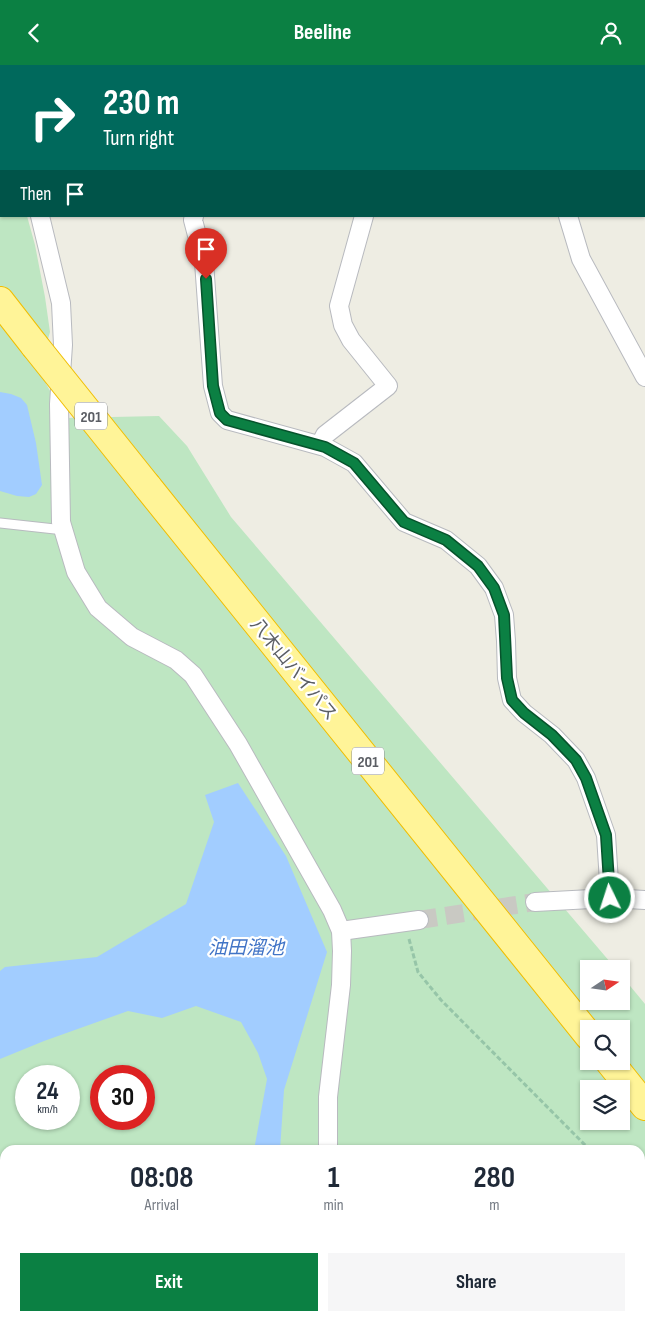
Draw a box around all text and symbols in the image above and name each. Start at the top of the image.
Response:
icon: back [20,19,48,47]
text: Beeline [294,19,351,46]
icon: person [597,19,625,47]
text: 230 m [103,82,179,125]
icon: right [20,85,85,150]
text: Turn right [103,125,174,152]
icon: arrive [61,180,89,208]
text: Then [20,183,51,206]
pin [185,228,227,279]
icon: arrive [192,235,220,263]
road number: 201 [75,403,107,429]
street label: 八木山バイパス [246,614,341,725]
road number: 201 [352,747,384,774]
position arrow [583,871,635,923]
water label: 油田溜池 [208,937,286,960]
north arrow [580,960,630,1010]
map controls [580,960,630,1130]
button: search [580,1020,630,1070]
speed limit sign: 30 [90,1065,155,1130]
text: 24 [36,1076,59,1107]
button: layers [580,1080,630,1130]
text: km/h [37,1102,58,1117]
text: 08:08 [130,1160,194,1196]
text: 1 [328,1160,339,1196]
text: 280 [473,1160,515,1196]
text: Arrival [145,1196,179,1215]
text: min [323,1196,344,1215]
text: m [489,1196,499,1215]
button: Exit [20,1253,318,1311]
button: Share [328,1253,625,1311]

